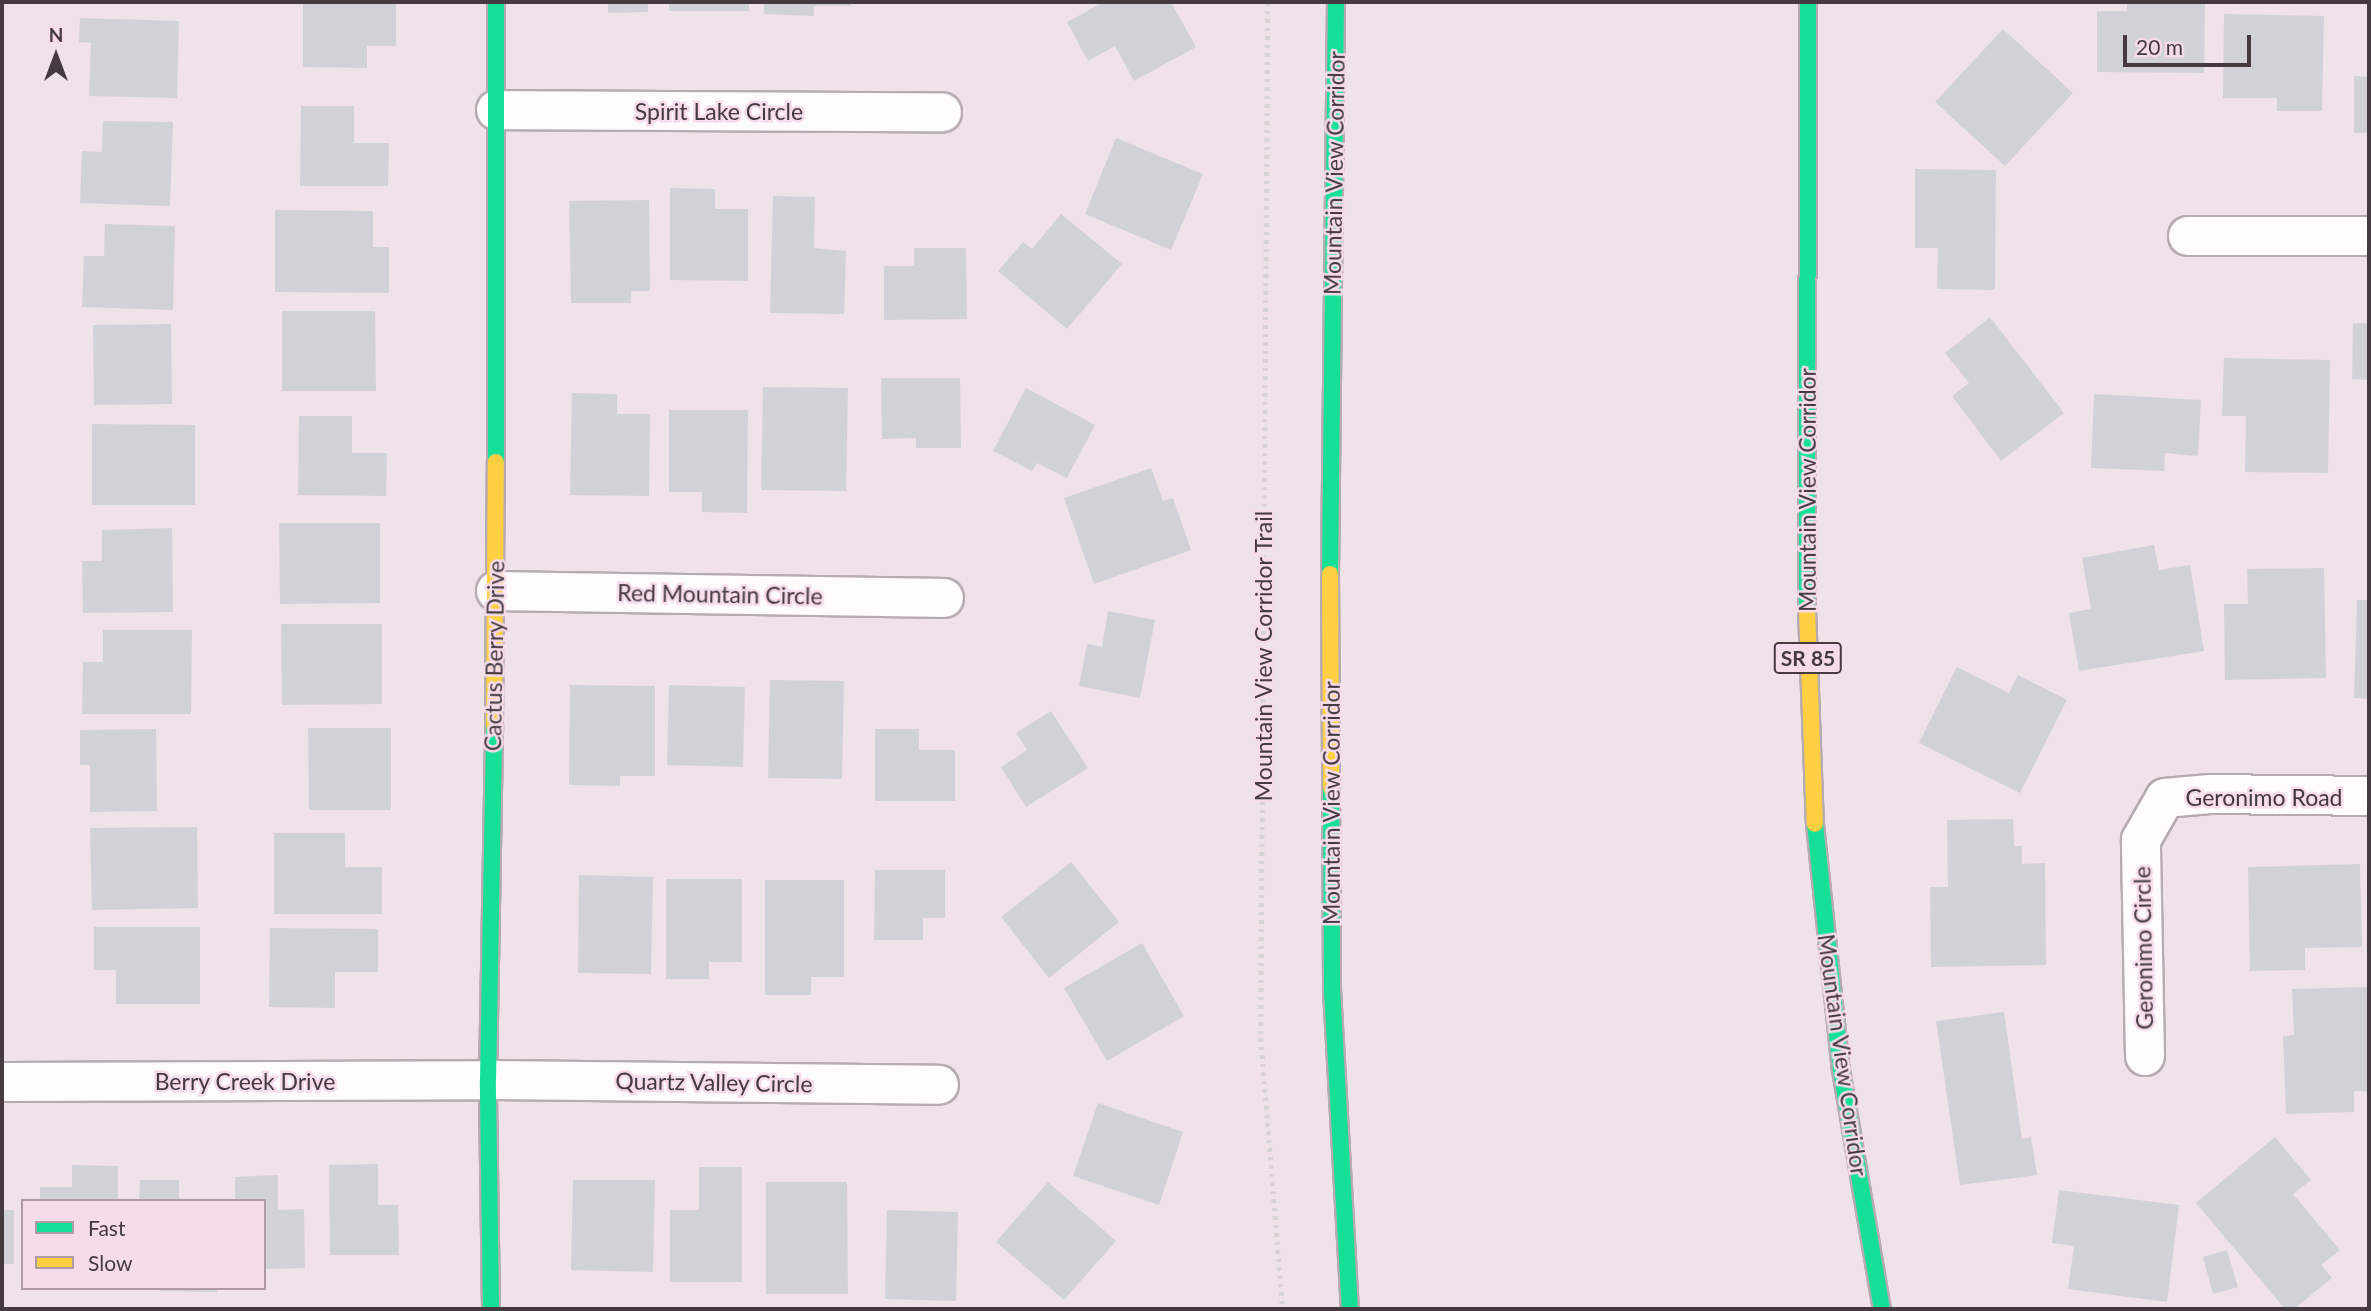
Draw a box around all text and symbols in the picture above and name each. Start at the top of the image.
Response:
north arrow [21,21,91,91]
scale bar [2126,21,2254,65]
text: N [49,23,63,46]
text: 20 m [2136,34,2183,59]
street label: Mountain View Corridor [1318,50,1350,296]
street label: Spirit Lake Circle [635,97,803,125]
street label: Mountain View Corridor [1793,367,1821,613]
street label: Mountain View Corridor Trail [1249,510,1277,802]
street label: Cactus Berry Drive [479,560,509,752]
street label: Red Mountain Circle [617,578,823,610]
road number: SR 85 [1773,640,1843,676]
street label: Mountain View Corridor [1317,680,1345,926]
street label: Geronimo Road [2186,783,2342,811]
street label: Geronimo Circle [2128,866,2158,1030]
street label: Mountain View Corridor [1812,932,1874,1178]
street label: Quartz Valley Circle [615,1066,813,1098]
street label: Berry Creek Drive [154,1067,336,1095]
legend [21,1199,266,1290]
text: Fast [88,1215,125,1240]
text: Slow [88,1250,132,1275]

